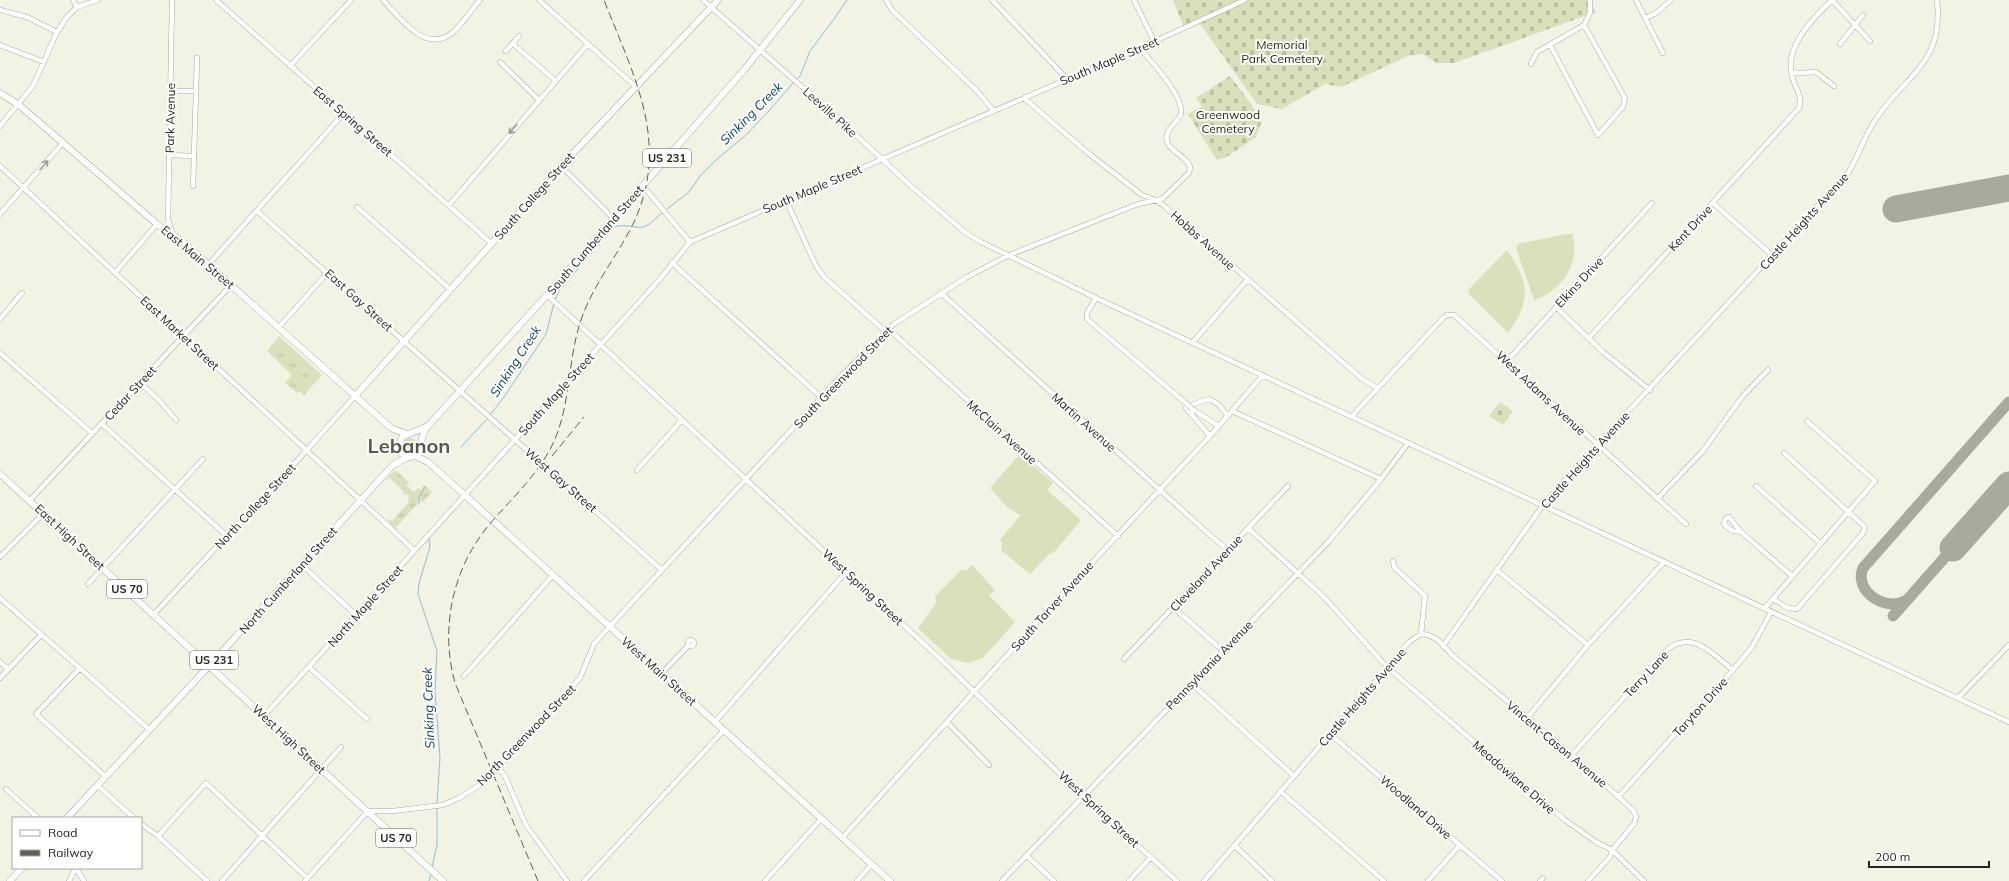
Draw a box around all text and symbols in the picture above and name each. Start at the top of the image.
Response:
street label: South Maple Street [1057,33,1161,89]
park label: Memorial Park Cemetery [1241,37,1323,66]
water label: Sinking Creek [716,78,786,148]
street label: Park Avenue [162,83,178,153]
street label: East Spring Street [310,83,396,159]
street label: Leeville Pike [800,84,860,140]
park label: Greenwood Cemetery [1196,107,1260,136]
one-way arrow [509,124,518,135]
street label: South College Street [491,149,577,243]
road number: US 231 [643,149,691,167]
one-way arrow [39,160,48,171]
street label: South Maple Street [760,161,864,217]
street label: Castle Heights Avenue [1756,169,1852,273]
street label: South Cumberland Street [543,182,647,298]
street label: Kent Drive [1665,202,1715,254]
street label: Hobbs Avenue [1168,207,1238,273]
street label: East Main Street [158,222,238,292]
street label: Elkins Drive [1552,253,1606,311]
street label: East Gay Street [322,266,396,334]
street label: East Market Street [137,293,223,373]
water label: Sinking Creek [486,322,544,400]
street label: South Greenwood Street [790,323,896,431]
street label: West Adams Avenue [1493,348,1589,438]
street label: South Maple Street [515,350,597,438]
street label: Cedar Street [101,363,159,423]
street label: Martin Avenue [1049,389,1119,455]
street label: McClain Avenue [964,397,1040,467]
street label: Castle Heights Avenue [1537,408,1633,512]
district label: Lebanon [368,433,450,458]
street label: West Gay Street [522,444,600,516]
street label: North College Street [211,460,299,552]
street label: East High Street [32,501,108,573]
street label: North Cumberland Street [236,523,340,637]
street label: Cleveland Avenue [1167,531,1245,615]
street label: West Spring Street [820,546,906,628]
street label: South Tarver Avenue [1008,558,1096,654]
street label: North Maple Street [324,562,406,650]
road number: US 70 [107,580,147,598]
street label: Pennsylvania Avenue [1162,617,1256,713]
street label: West Main Street [618,633,700,709]
street label: Castle Heights Avenue [1315,645,1409,749]
street label: Terry Lane [1620,647,1672,701]
road number: US 231 [190,651,238,669]
water label: Sinking Creek [419,667,437,749]
street label: Taryton Drive [1669,674,1731,740]
street label: North Greenwood Street [474,681,578,789]
street label: Vincent-Cason Avenue [1504,697,1610,791]
street label: West High Street [249,701,329,777]
street label: Meadowlane Drive [1470,737,1558,817]
street label: West Spring Street [1056,768,1142,850]
street label: Woodland Drive [1377,772,1455,842]
legend [12,817,142,869]
text: Road [48,825,77,840]
road number: US 70 [376,829,416,847]
scale bar [1869,843,1989,869]
text: Railway [48,845,94,860]
text: 200 m [1875,849,1910,864]

